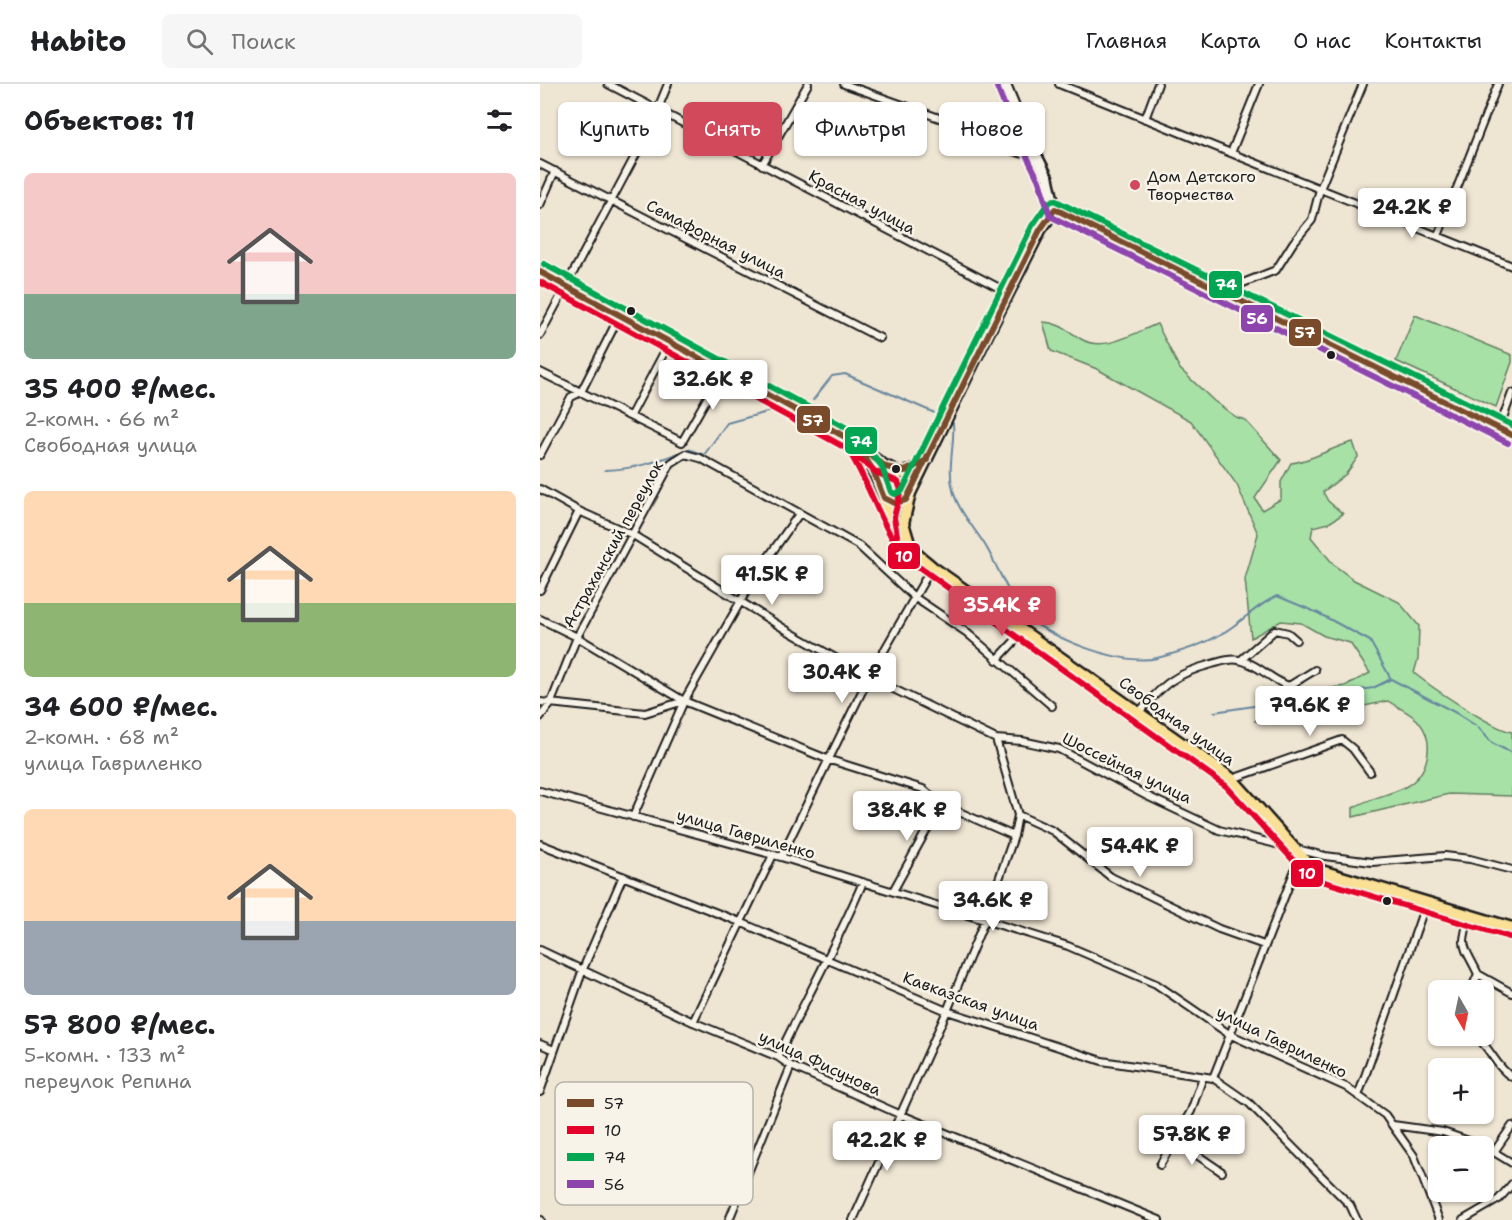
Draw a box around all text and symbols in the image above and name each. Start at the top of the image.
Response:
search box [162,14,582,68]
text: Habito [30,22,126,60]
icon: search [183,25,216,58]
text: Поиск [231,27,296,56]
text: Главная [1086,27,1167,55]
text: Карта [1200,27,1260,55]
text: О нас [1293,27,1351,55]
text: Контакты [1384,27,1482,55]
chip: Купить [558,102,671,156]
chip: Снять [683,102,782,156]
chip: Фильтры [794,102,927,156]
chip: Новое [939,102,1045,156]
text: Объектов: 11 [24,103,195,138]
icon: filters [483,104,516,137]
street label: Красная улица [805,165,919,239]
place label: Дом Детского Творчества [1147,166,1256,205]
marker: Дом Детского Творчества [1128,178,1142,192]
pin: 24.2K ₽ [1357,188,1467,239]
text: 24.2K ₽ [1372,194,1452,220]
street label: Семафорная улица [643,195,789,283]
icon: home [216,212,324,320]
line badge: 74 [1208,270,1243,299]
text: 74 [1215,274,1237,295]
line badge: 56 [1240,304,1274,333]
unlabelled marker [625,305,637,317]
text: 56 [1246,308,1268,329]
line badge: 57 [1288,318,1322,347]
text: 57 [1295,322,1315,343]
unlabelled marker [1325,349,1337,361]
pin: 32.6K ₽ [658,360,768,411]
text: 32.6K ₽ [672,366,754,392]
text: 35 400 ₽/мес. [24,371,216,406]
line badge: 57 [796,405,831,434]
text: 2-комн. · 66 m² [24,406,179,432]
text: 57 [803,410,823,431]
line badge: 74 [844,426,878,455]
text: 74 [850,431,872,452]
text: Свободная улица [24,432,197,458]
street label: Астраханский переулок [558,456,668,632]
unlabelled marker [890,463,902,475]
icon: home [216,530,324,638]
line badge: 10 [887,542,921,570]
text: 10 [895,546,913,567]
pin: 41.5K ₽ [717,555,827,606]
text: 41.5K ₽ [735,561,809,587]
pin: 35.4K ₽ [947,586,1057,637]
text: 35.4K ₽ [963,592,1041,618]
pin: 30.4K ₽ [787,653,897,704]
text: 30.4K ₽ [802,659,882,685]
street label: Свободная улица [1115,672,1239,770]
pin: 79.6K ₽ [1255,686,1365,737]
text: 34 600 ₽/мес. [24,689,218,724]
text: 79.6K ₽ [1269,692,1351,718]
text: 2-комн. · 68 m² [24,724,179,750]
street label: Шоссейная улица [1059,728,1195,808]
text: улица Гавриленко [24,750,203,776]
pin: 38.4K ₽ [852,791,962,842]
text: 38.4K ₽ [867,797,947,823]
street label: улица Гавриленко [674,804,818,864]
pin: 54.4K ₽ [1085,827,1195,878]
text: 54.4K ₽ [1101,833,1179,859]
icon: home [216,848,324,956]
line badge: 10 [1290,859,1324,888]
text: 10 [1298,863,1316,884]
pin: 34.6K ₽ [938,881,1048,932]
text: 34.6K ₽ [953,887,1033,913]
unlabelled marker [1381,895,1393,907]
street label: Кавказская улица [900,967,1042,1035]
north arrow [1428,980,1494,1046]
map controls [1428,980,1494,1202]
street label: улица Гавриленко [1213,1001,1351,1083]
text: 57 800 ₽/мес. [24,1007,216,1042]
street label: улица Фисунова [756,1026,884,1101]
text: 5-комн. · 133 m² [24,1042,186,1068]
button: + [1428,1058,1494,1124]
text: переулок Репина [24,1068,192,1094]
legend [555,1082,753,1205]
text: 57 [604,1093,624,1114]
pin: 57.8K ₽ [1137,1115,1247,1166]
text: 10 [604,1120,621,1141]
pin: 42.2K ₽ [832,1121,942,1172]
text: 57.8K ₽ [1153,1121,1231,1147]
text: 42.2K ₽ [847,1127,927,1153]
button: − [1428,1136,1494,1202]
text: 74 [604,1147,626,1168]
text: 56 [604,1174,625,1195]

